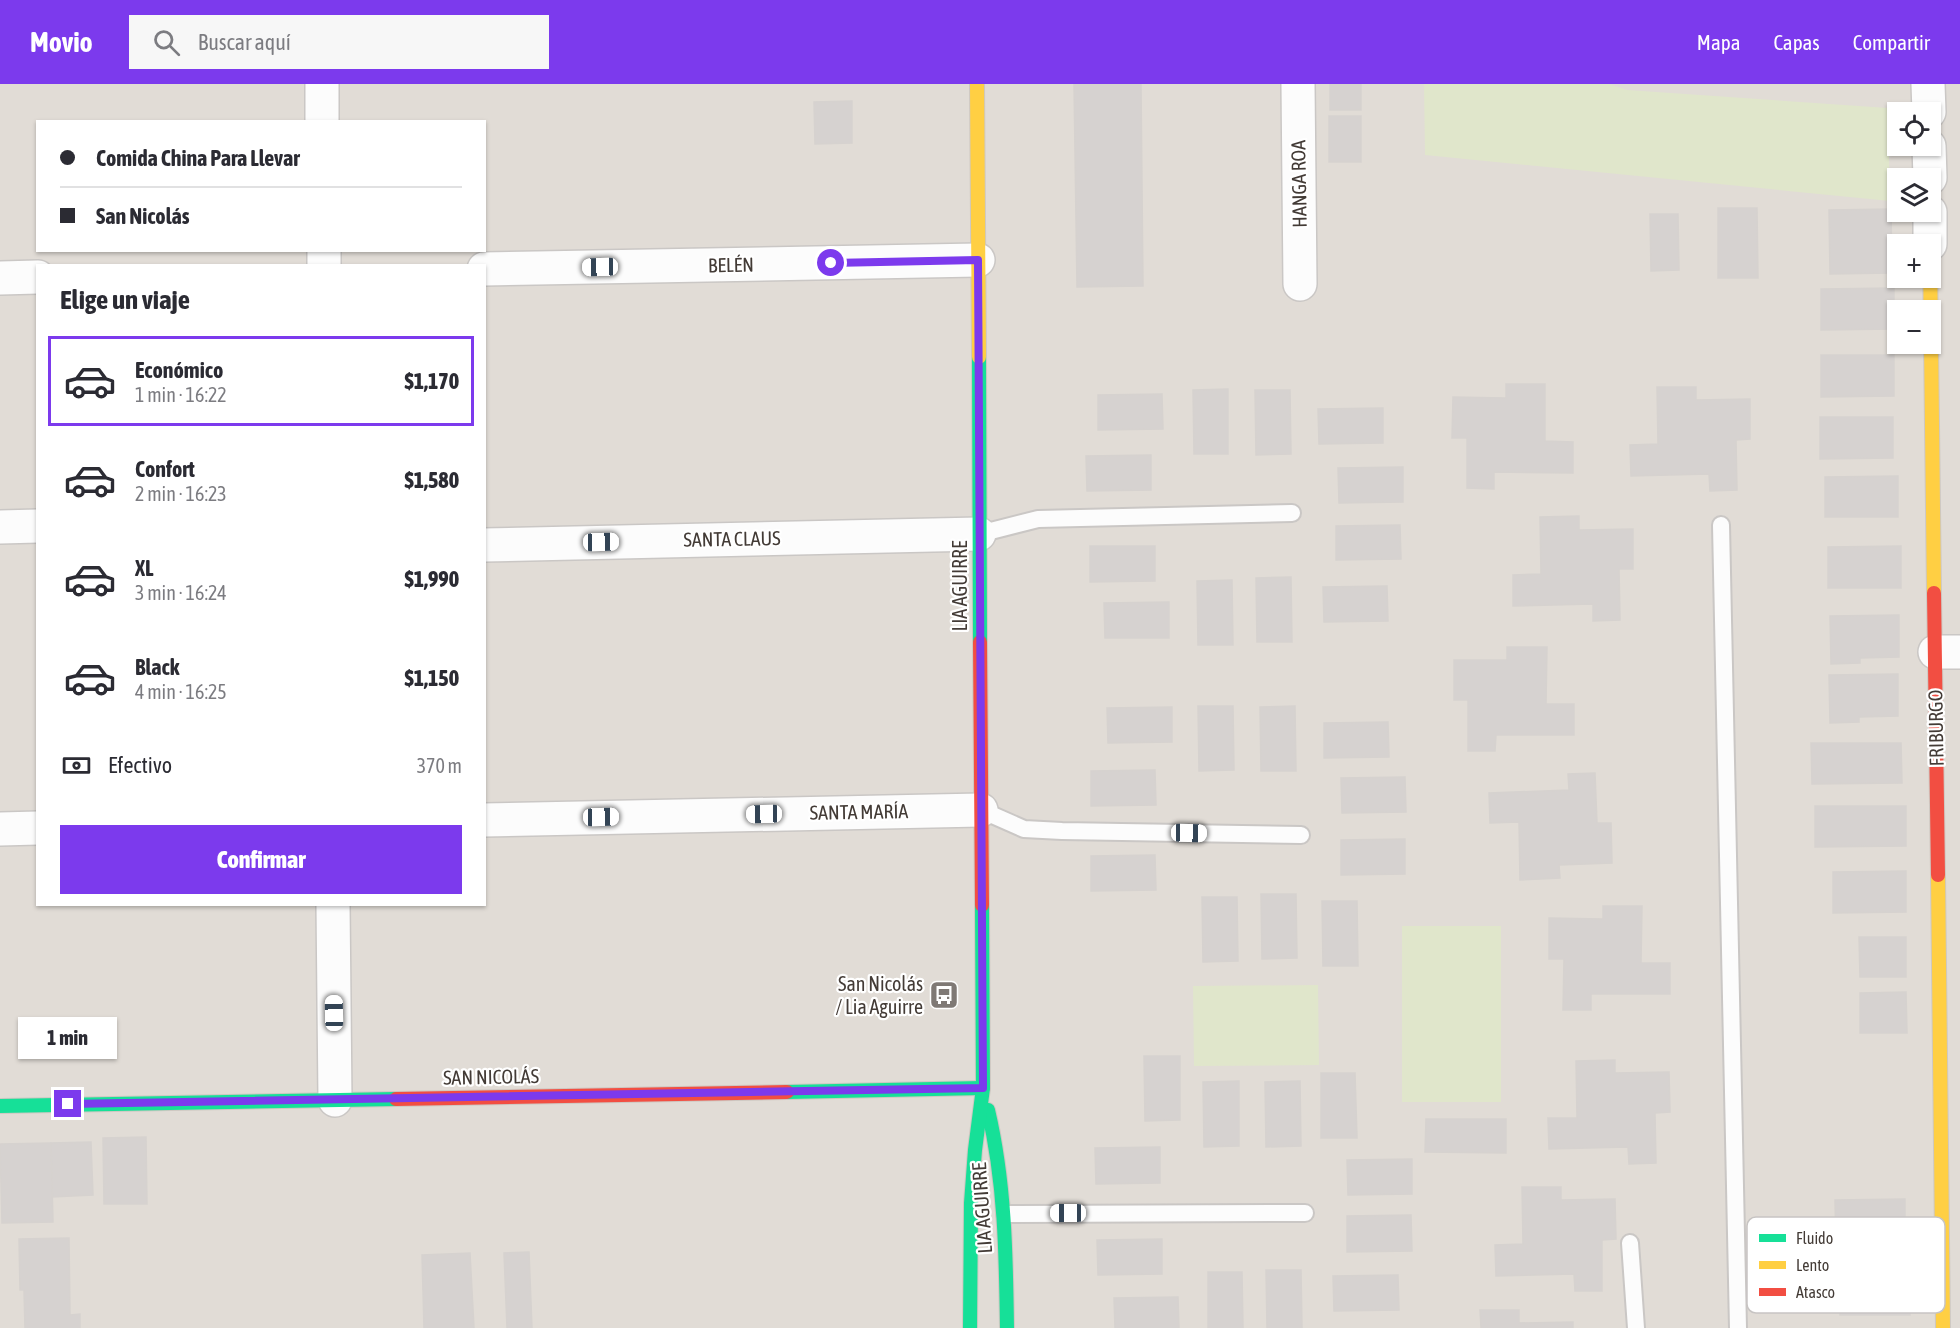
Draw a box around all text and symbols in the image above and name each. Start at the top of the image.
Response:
search box [129,15,549,69]
text: Movio [30,26,93,58]
icon: search [150,26,183,59]
text: Buscar aquí [198,29,291,55]
text: Mapa [1697,30,1740,54]
text: Capas [1773,30,1820,54]
text: Compartir [1853,30,1930,54]
map controls [1887,102,1941,354]
button: locate [1887,102,1941,156]
street label: HANGA ROA [1286,140,1311,228]
text: Comida China Para Llevar [96,145,300,171]
button: layers [1887,168,1941,222]
text: San Nicolás [96,203,190,229]
button: + [1887,234,1941,288]
route start [817,249,844,276]
street label: BELÉN [708,253,754,276]
car [582,258,618,276]
text: Elige un viaje [60,284,190,315]
button: − [1887,300,1941,354]
icon: car [63,354,117,408]
text: Económico [135,357,223,383]
text: $1,170 [404,368,459,394]
text: 1 min · 16:22 [135,383,227,406]
icon: car [63,453,117,507]
text: Confort [135,456,195,482]
text: $1,580 [404,467,459,493]
text: 2 min · 16:23 [135,482,227,505]
street label: SANTA CLAUS [683,526,781,551]
car [583,533,619,551]
street label: LIA AGUIRRE [948,540,971,632]
icon: car [63,552,117,606]
text: XL [135,555,153,581]
text: $1,990 [404,566,459,592]
text: 3 min · 16:24 [135,581,227,604]
icon: car [63,651,117,705]
text: Black [135,654,179,680]
text: $1,150 [404,665,459,691]
text: 4 min · 16:25 [135,680,227,703]
street label: FRIBURGO [1923,690,1948,766]
icon: cash [60,749,93,782]
text: Efectivo [108,752,172,778]
text: 370 m [417,754,462,777]
street label: SANTA MARÍA [809,799,909,824]
car [746,805,782,823]
car [583,808,619,826]
car [1171,824,1207,842]
button: Confirmar [60,825,462,894]
place label: San Nicolás / Lia Aguirre [836,972,923,1018]
bus stop icon: San Nicolás / Lia Aguirre [928,979,960,1011]
car [325,995,343,1031]
callout: 1 min [19,1017,118,1059]
text: 1 min [47,1026,88,1049]
street label: SAN NICOLÁS [443,1064,539,1089]
route end [54,1090,81,1117]
street label: LIA AGUIRRE [967,1161,996,1254]
car [1050,1204,1086,1222]
legend [1747,1217,1945,1313]
text: Fluido [1796,1229,1833,1247]
text: Lento [1796,1256,1829,1274]
text: Atasco [1796,1283,1835,1301]

